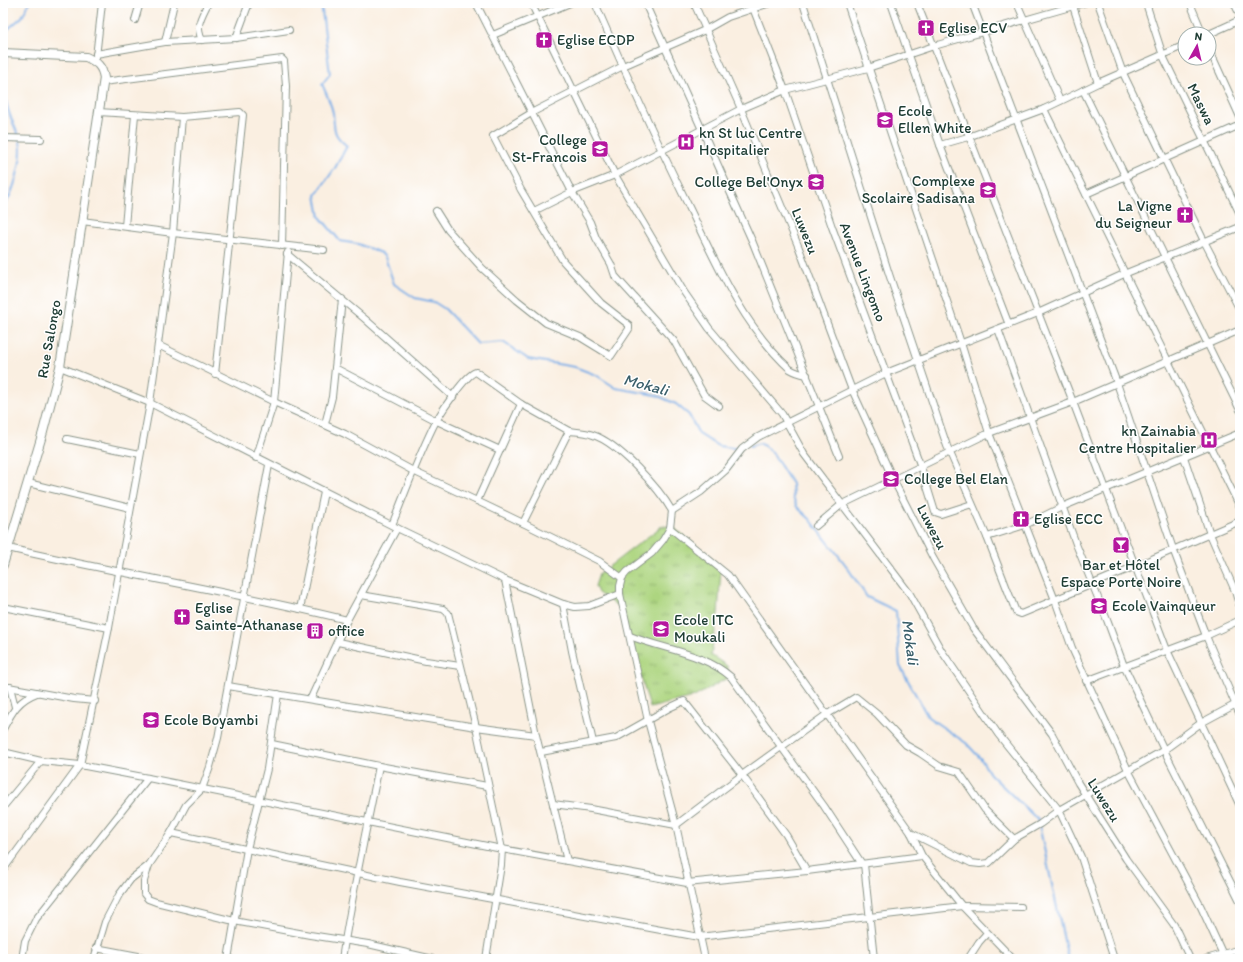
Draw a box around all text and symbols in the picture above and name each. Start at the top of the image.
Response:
church icon: Eglise ECV [916,18,936,38]
place label: Eglise ECV [939,19,1007,37]
north arrow [1177,26,1217,66]
church icon: Eglise ECDP [534,30,554,50]
text: N [1194,30,1203,44]
place label: Eglise ECDP [557,31,635,49]
street label: Maswa [1183,80,1219,128]
place label: Ecole Ellen White [898,102,971,137]
school or university icon: Ecole Ellen White [875,110,895,130]
place label: kn St luc Centre Hospitalier [699,124,802,159]
place label: College St-Francois [512,131,587,166]
hospital icon: kn St luc Centre Hospitalier [676,132,696,152]
school or university icon: College St-Francois [590,139,610,159]
school or university icon: College Bel'Onyx [806,172,826,192]
place label: Complexe Scolaire Sadisana [862,172,976,207]
place label: College Bel'Onyx [694,173,804,191]
school or university icon: Complexe Scolaire Sadisana [978,180,998,200]
place label: La Vigne du Seigneur [1095,197,1172,232]
street label: Luwezu [788,205,823,257]
church icon: La Vigne du Seigneur [1175,205,1195,225]
street label: Avenue Lingomo [836,220,890,324]
street label: Rue Salongo [33,298,65,380]
water label: Mokali [621,369,672,400]
place label: kn Zainabia Centre Hospitalier [1079,422,1197,457]
hospital icon: kn Zainabia Centre Hospitalier [1199,430,1219,450]
school or university icon: College Bel Elan [881,469,901,489]
place label: College Bel Elan [904,470,1009,488]
street label: Luwezu [913,501,951,553]
church icon: Eglise ECC [1011,509,1031,529]
place label: Eglise ECC [1034,510,1103,528]
bar icon: Bar et Hôtel Espace Porte Noire [1111,535,1131,555]
place label: Bar et Hôtel Espace Porte Noire [1061,556,1181,591]
school or university icon: Ecole Vainqueur [1089,596,1109,616]
place label: Ecole Vainqueur [1112,597,1216,615]
place label: Eglise Sainte-Athanase [195,599,303,634]
church icon: Eglise Sainte-Athanase [172,607,192,627]
place label: Ecole ITC Moukali [674,611,734,646]
water label: Mokali [898,618,923,668]
school or university icon: Ecole ITC Moukali [651,619,671,639]
building icon: office [305,621,325,641]
place label: office [328,622,365,640]
school or university icon: Ecole Boyambi [141,710,161,730]
place label: Ecole Boyambi [164,711,258,729]
street label: Luwezu [1084,775,1125,826]

